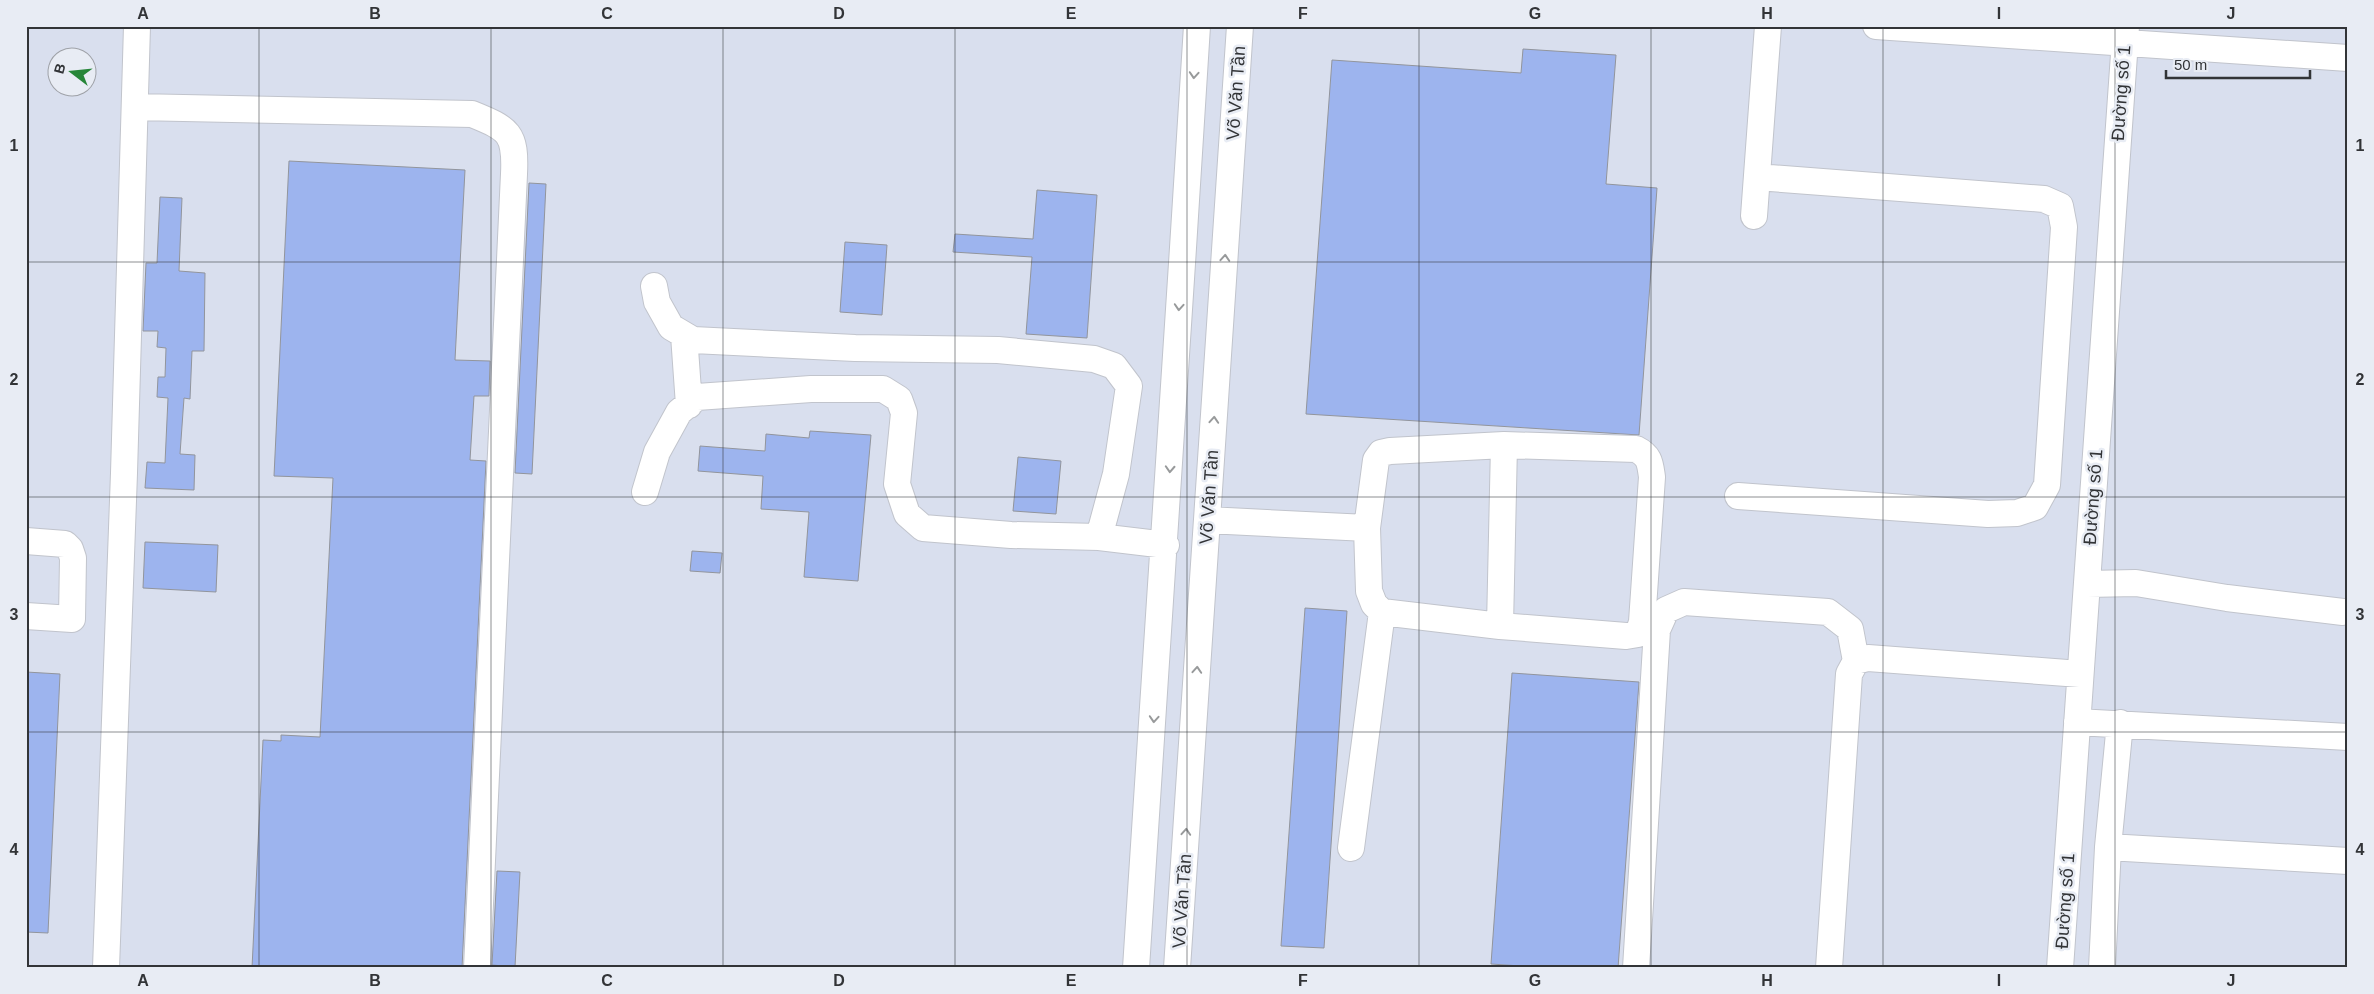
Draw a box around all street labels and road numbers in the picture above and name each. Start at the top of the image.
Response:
street label: Đường số 1 [2108,44,2134,142]
street label: Võ Văn Tần [1223,45,1249,141]
street label: Đường số 1 [2080,448,2106,546]
street label: Võ Văn Tần [1196,449,1222,545]
street label: Đường số 1 [2052,852,2078,950]
street label: Võ Văn Tần [1169,853,1195,949]

